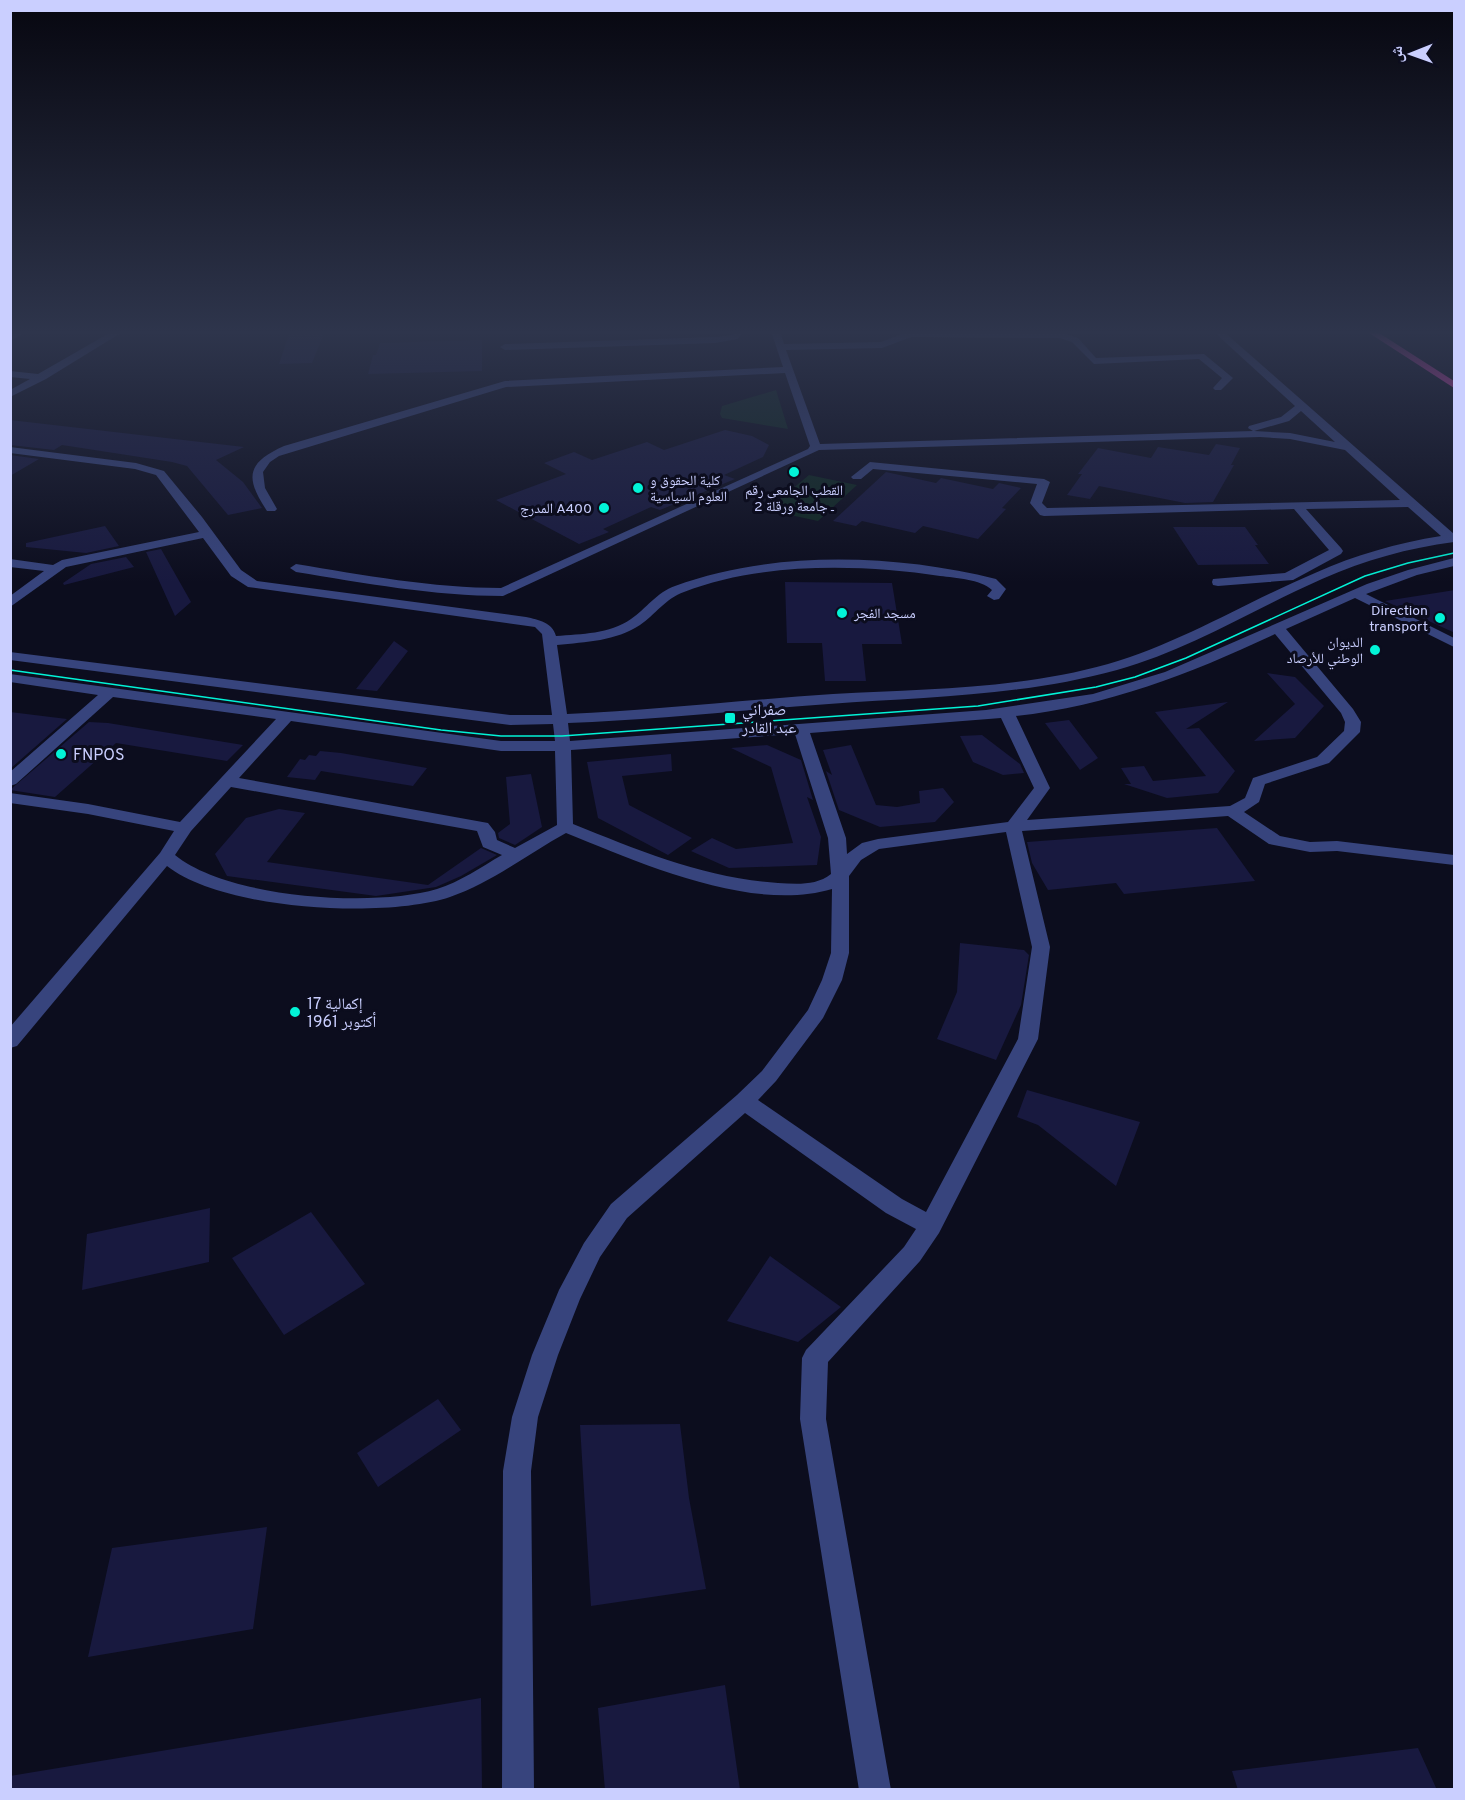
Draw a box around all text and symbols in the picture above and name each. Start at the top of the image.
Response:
north arrow [1381,24,1441,84]
text: ش [1388,46,1408,63]
marker: القطب الجامعي رقم 2 ـ جامعة ورقلة [787,465,801,479]
place label: كلية الحقوق و العلوم السياسية [650,473,727,506]
marker: كلية الحقوق و العلوم السياسية [631,481,645,495]
place label: القطب الجامعي رقم 2 ـ جامعة ورقلة [745,483,843,516]
place label: المدرج A400 [520,501,592,518]
marker: المدرج A400 [597,501,611,515]
place label: Direction transport [1369,603,1428,636]
marker: مسجد الفجر [835,606,849,620]
place label: مسجد الفجر [853,606,916,623]
marker: Direction transport [1433,611,1447,625]
place label: الديوان الوطني للأرصاد [1287,635,1363,670]
marker: الديوان الوطني للأرصاد [1368,643,1382,657]
place label: صفراني عبد القادر [741,701,796,739]
marker: صفراني عبد القادر [723,711,737,725]
place label: FNPOS [73,746,125,766]
marker: FNPOS [54,747,68,761]
place label: إكمالية 17 أكتوبر 1961 [307,995,376,1033]
marker: إكمالية 17 أكتوبر 1961 [288,1005,302,1019]

